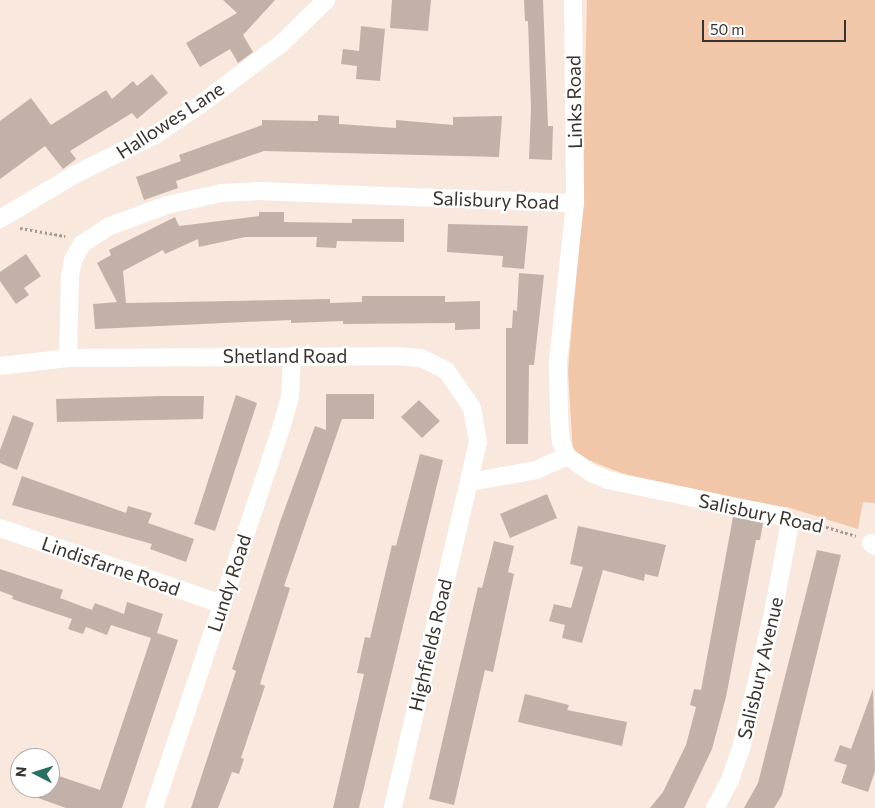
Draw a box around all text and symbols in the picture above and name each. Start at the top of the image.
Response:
scale bar [705,10,849,42]
text: 50 m [710,20,744,38]
street label: Links Road [562,55,586,149]
street label: Hallowes Lane [112,77,228,163]
street label: Salisbury Road [432,186,560,214]
street label: Shetland Road [223,345,347,367]
street label: Salisbury Road [697,489,825,537]
street label: Lundy Road [203,531,255,635]
street label: Lindisfarne Road [39,532,183,600]
street label: Highfields Road [404,577,456,713]
street label: Salisbury Avenue [733,594,787,742]
north arrow [10,748,60,798]
text: N [12,766,29,778]

